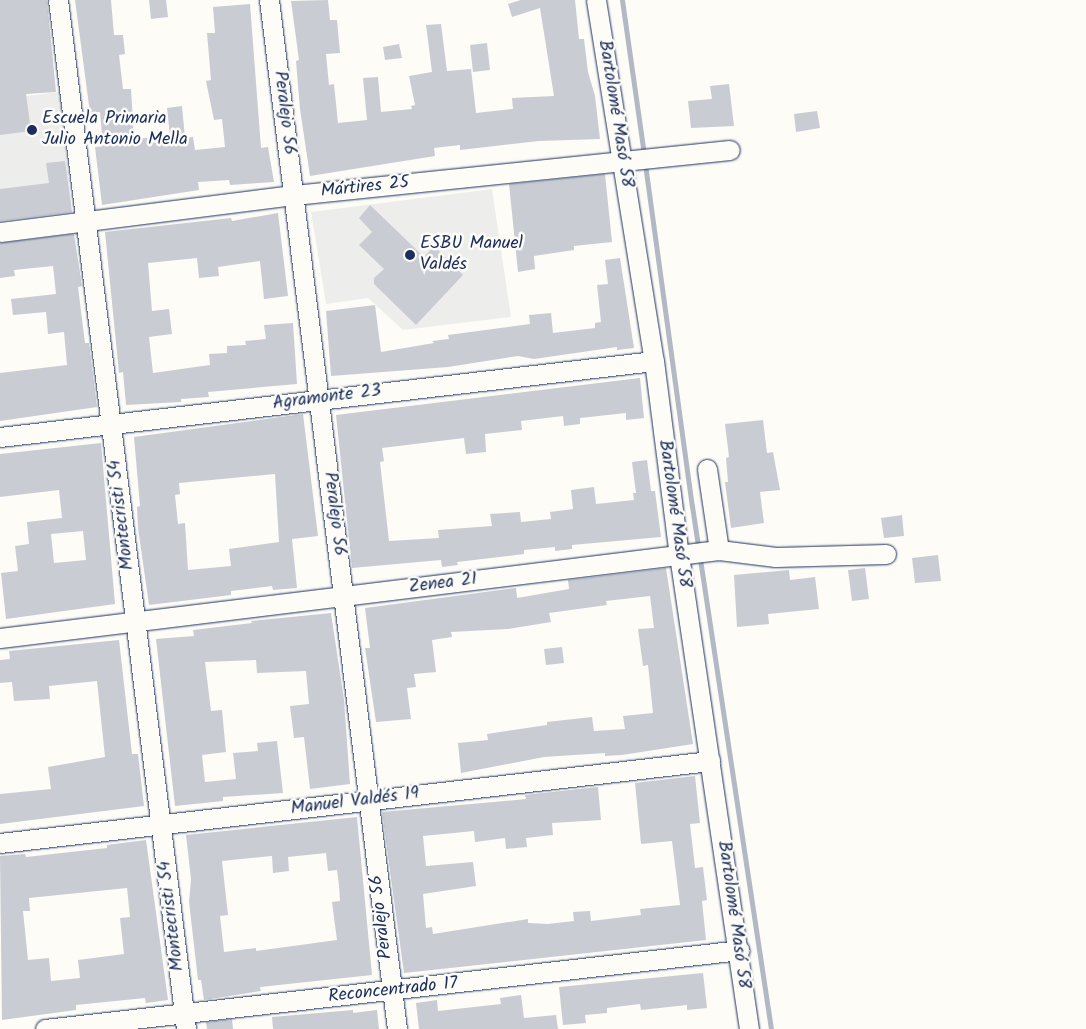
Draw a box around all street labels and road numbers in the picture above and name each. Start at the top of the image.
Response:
street label: Bartolomé Masó 58 [593,39,637,189]
street label: Peralejo 56 [268,70,300,156]
street label: Mártires 25 [320,173,410,203]
street label: Agramonte 23 [272,381,382,415]
street label: Bartolomé Masó 58 [653,439,695,589]
street label: Montecristi 54 [105,459,139,571]
street label: Peralejo 56 [318,471,350,557]
street label: Zenea 21 [408,569,478,599]
street label: Manuel Valdés 19 [290,783,420,821]
street label: Bartolomé Masó 58 [712,840,754,990]
street label: Montecristi 54 [155,860,189,972]
street label: Peralejo 56 [366,874,398,960]
street label: Reconcentrado 17 [327,973,459,1009]

